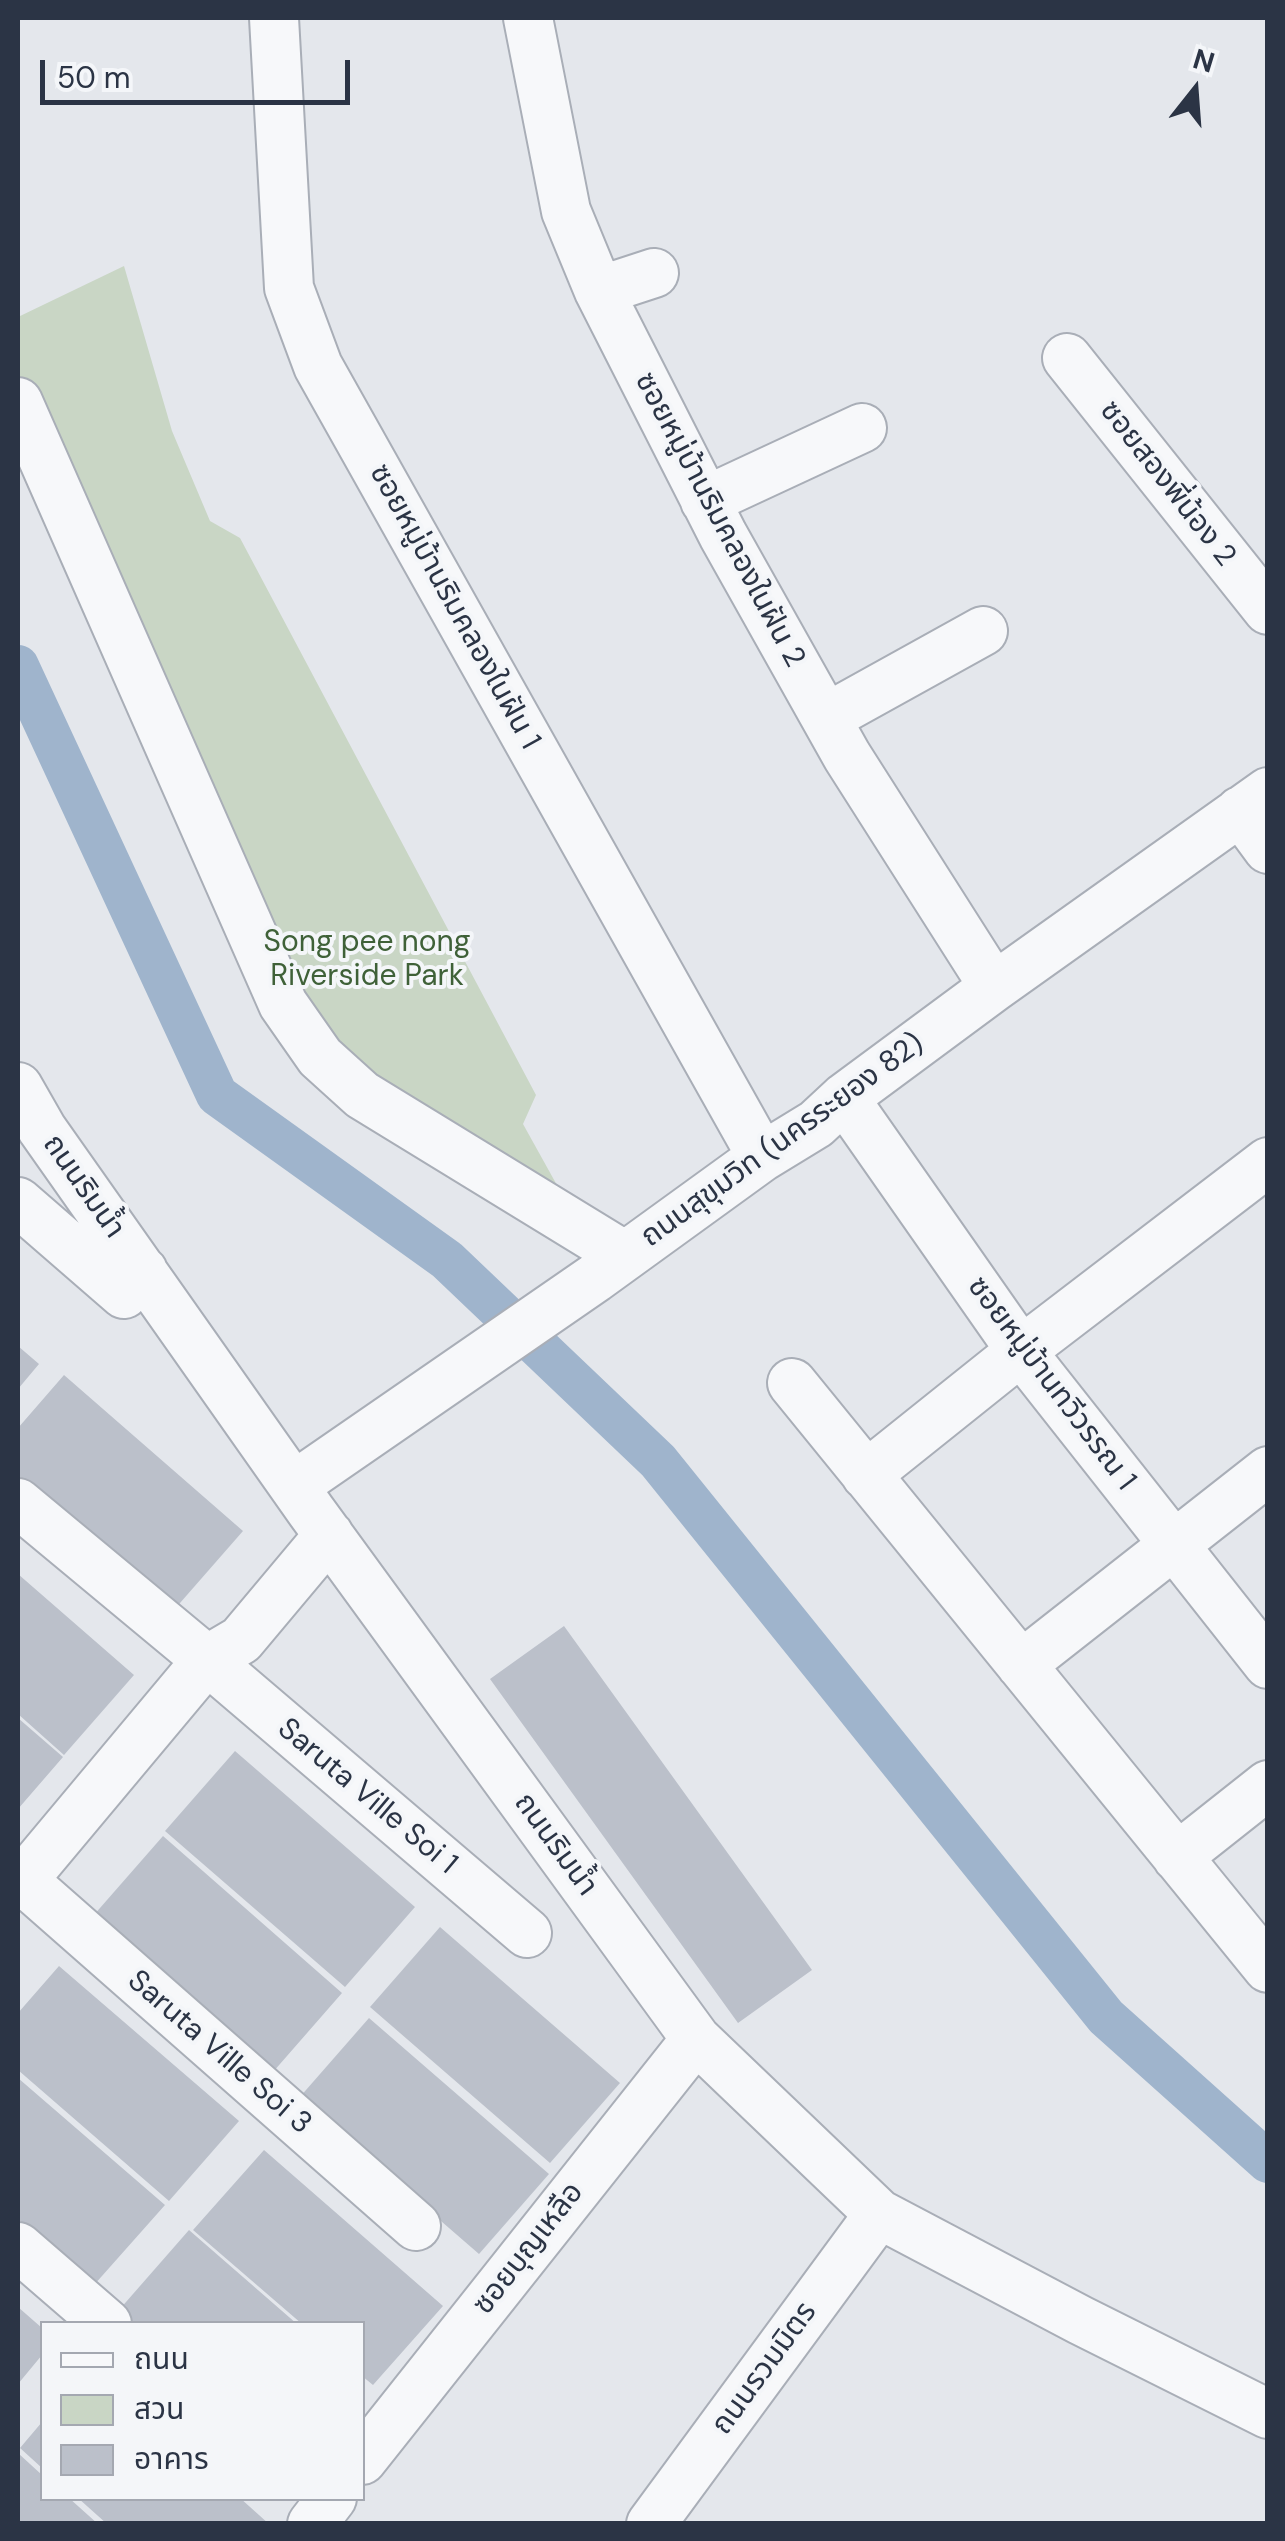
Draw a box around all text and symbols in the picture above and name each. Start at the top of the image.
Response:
scale bar [45,40,355,102]
north arrow [1145,40,1245,140]
text: N [1189,40,1219,82]
text: 50 m [57,58,131,97]
street label: ซอยหมู่บ้านริมคลองในฝัน 2 [626,367,812,673]
street label: ซอยสองพี่น้อง 2 [1091,394,1243,574]
street label: ซอยหมู่บ้านริมคลองในฝัน 1 [361,458,547,756]
park label: Song pee nong Riverside Park [264,925,470,996]
street label: ถนนสุขุมวิท (นครระยอง 82) [635,1026,931,1256]
street label: ถนนริมน้ำ [34,1128,132,1246]
street label: ซอยหมู่บ้านทวีวรรณ 1 [959,1270,1143,1498]
street label: Saruta Ville Soi 1 [270,1711,464,1883]
street label: ถนนริมน้ำ [506,1786,604,1904]
street label: Saruta Ville Soi 3 [120,1963,318,2143]
street label: ซอยบุญเหลือ [466,2176,592,2322]
street label: ถนนรวมมิตร [705,2296,825,2442]
legend [40,2321,365,2501]
text: ถนน [134,2339,189,2378]
text: สวน [134,2389,184,2428]
text: อาคาร [134,2439,209,2478]

